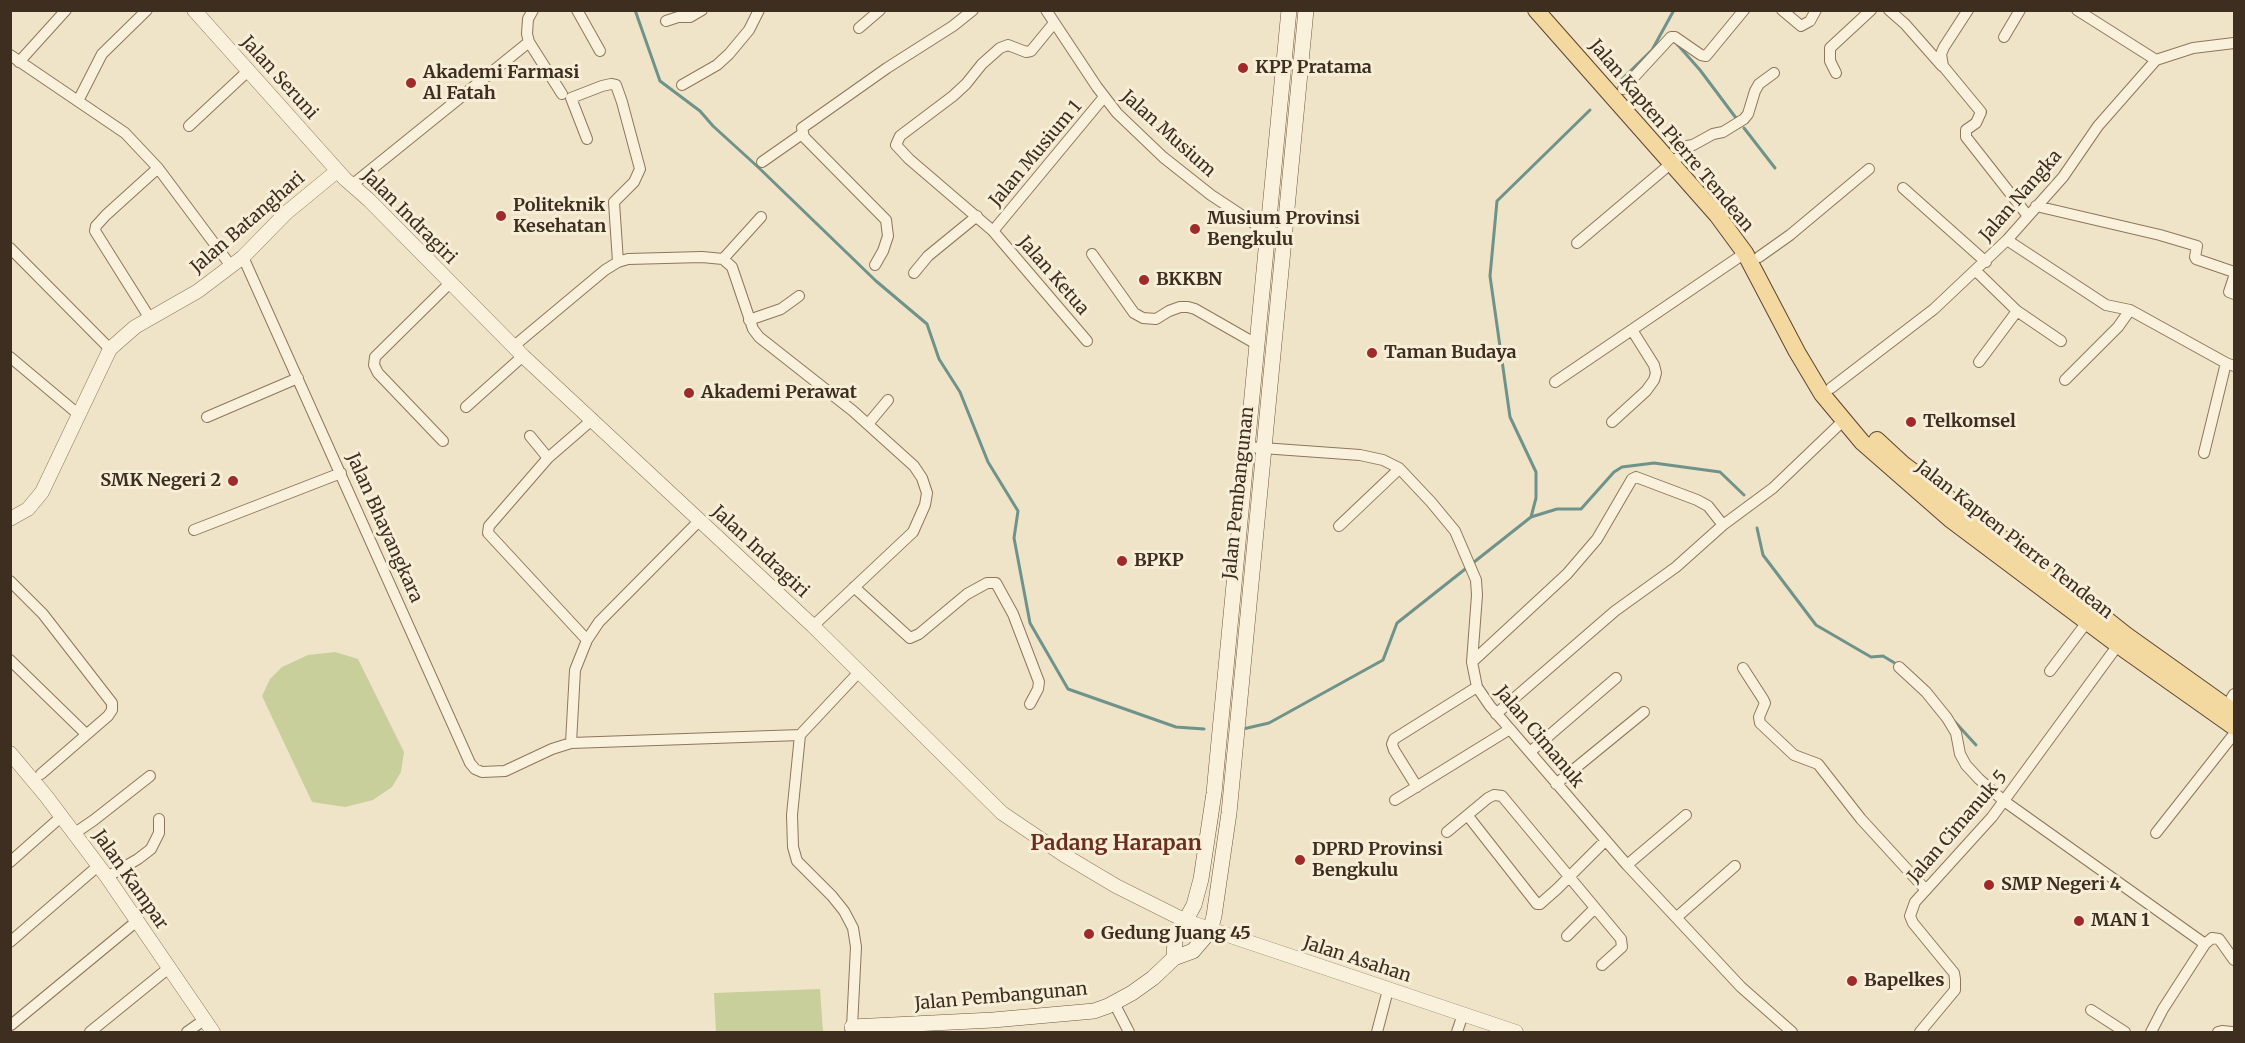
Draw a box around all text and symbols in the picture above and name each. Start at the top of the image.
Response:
street label: Jalan Seruni [236,32,322,124]
street label: Jalan Kapten Pierre Tendean [1584,35,1758,237]
place label: KPP Pratama [1255,57,1372,79]
marker: KPP Pratama [1236,61,1250,75]
place label: Akademi Farmasi Al Fatah [423,62,579,104]
marker: Akademi Farmasi Al Fatah [404,76,418,90]
street label: Jalan Musium [1116,86,1220,182]
street label: Jalan Musium 1 [985,97,1087,211]
street label: Jalan Nangka [1975,146,2067,246]
street label: Jalan Indragiri [357,165,461,269]
street label: Jalan Batanghari [187,168,309,278]
place label: Politeknik Kesehatan [513,195,606,238]
place label: Musium Provinsi Bengkulu [1207,208,1360,250]
marker: Politeknik Kesehatan [494,209,508,223]
marker: Musium Provinsi Bengkulu [1188,222,1202,236]
street label: Jalan Ketua [1013,232,1093,320]
place label: BKKBN [1156,269,1222,291]
marker: BKKBN [1137,273,1151,287]
place label: Taman Budaya [1384,342,1517,364]
marker: Taman Budaya [1365,346,1379,360]
place label: Akademi Perawat [701,382,857,404]
marker: Akademi Perawat [682,386,696,400]
street label: Jalan Pembangunan [1219,405,1259,581]
place label: Telkomsel [1923,411,2016,433]
marker: Telkomsel [1904,415,1918,429]
street label: Jalan Bhayangkara [341,450,427,606]
street label: Jalan Kapten Pierre Tendean [1911,456,2117,624]
place label: SMK Negeri 2 [100,470,221,492]
marker: SMK Negeri 2 [226,474,240,488]
street label: Jalan Indragiri [707,501,813,603]
place label: BPKP [1134,550,1184,572]
marker: BPKP [1115,554,1129,568]
street label: Jalan Cimanuk [1490,682,1588,792]
street label: Jalan Cimanuk 5 [1904,767,2012,887]
street label: Jalan Kampar [88,826,172,934]
district label: Padang Harapan [1030,831,1202,857]
place label: DPRD Provinsi Bengkulu [1312,839,1443,882]
marker: DPRD Provinsi Bengkulu [1293,853,1307,867]
place label: SMP Negeri 4 [2001,874,2121,896]
marker: SMP Negeri 4 [1982,878,1996,892]
place label: MAN 1 [2091,910,2150,932]
marker: MAN 1 [2072,914,2086,928]
place label: Gedung Juang 45 [1101,923,1251,945]
marker: Gedung Juang 45 [1082,927,1096,941]
street label: Jalan Asahan [1300,932,1414,988]
place label: Bapelkes [1864,970,1944,992]
marker: Bapelkes [1845,974,1859,988]
street label: Jalan Pembangunan [914,979,1088,1015]

